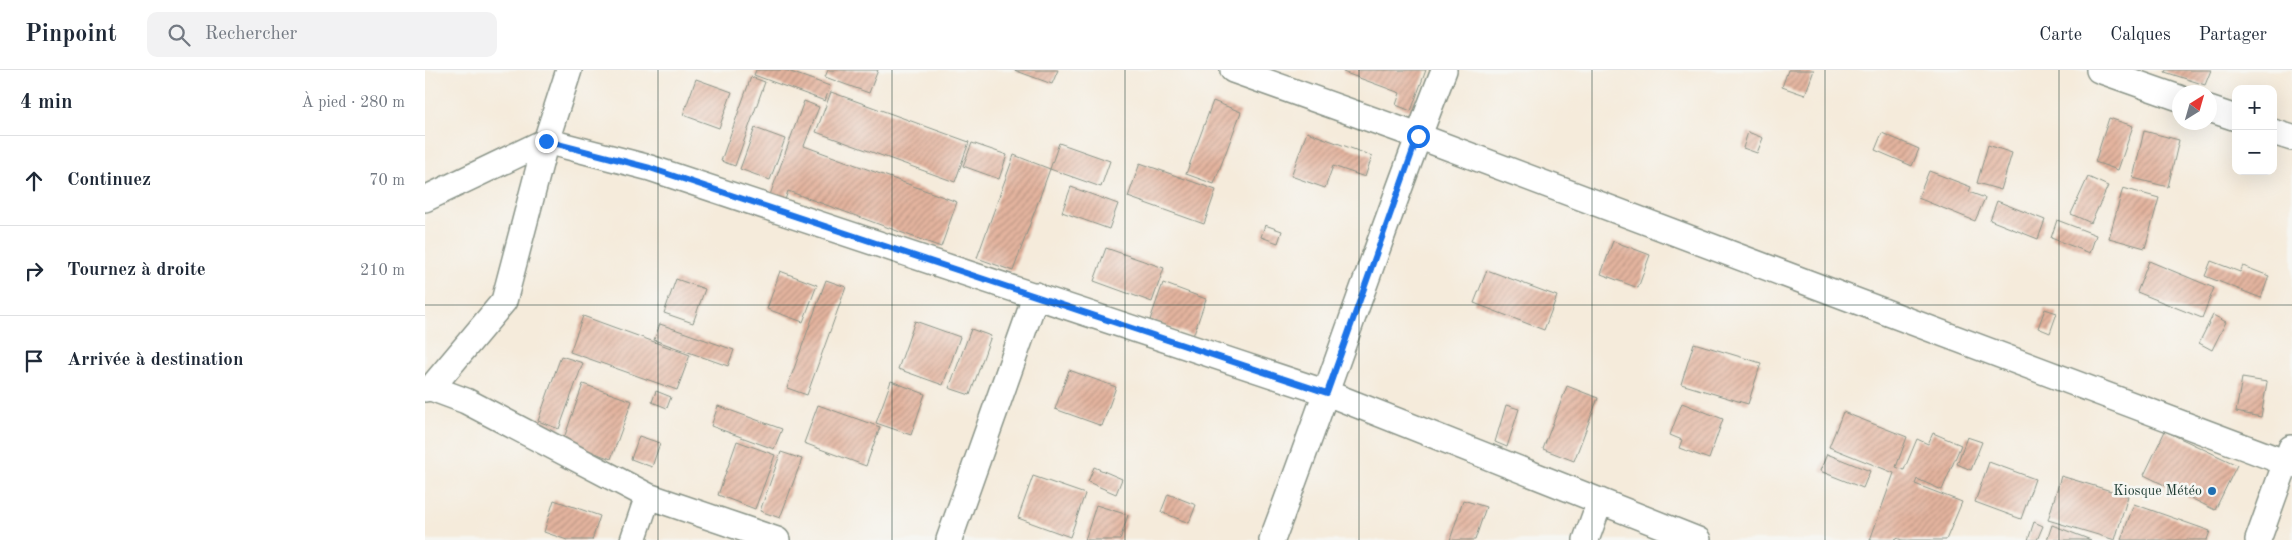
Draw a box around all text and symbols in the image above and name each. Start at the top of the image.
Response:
search box [147,12,497,57]
icon: search [165,21,193,49]
text: Pinpoint [25,23,117,47]
text: Rechercher [205,25,297,44]
text: Carte [2039,26,2082,44]
text: Calques [2110,26,2171,44]
text: Partager [2199,26,2267,44]
north arrow [2172,85,2217,130]
map controls [2232,85,2277,175]
button: + [2232,85,2277,130]
text: 4 min [20,92,73,113]
text: À pied · 280 m [302,95,405,111]
route start [1407,125,1430,148]
route end [535,130,558,153]
button: − [2232,130,2277,175]
icon: ahead [20,167,48,195]
text: Continuez [67,171,151,190]
text: 70 m [369,173,405,189]
icon: right [20,257,48,285]
text: Tournez à droite [67,261,206,280]
text: 210 m [360,263,405,279]
icon: arrive [20,347,48,375]
text: Arrivée à destination [67,351,243,370]
place label: Kiosque Météo [2113,484,2202,498]
marker: Kiosque Météo [2206,485,2218,497]

